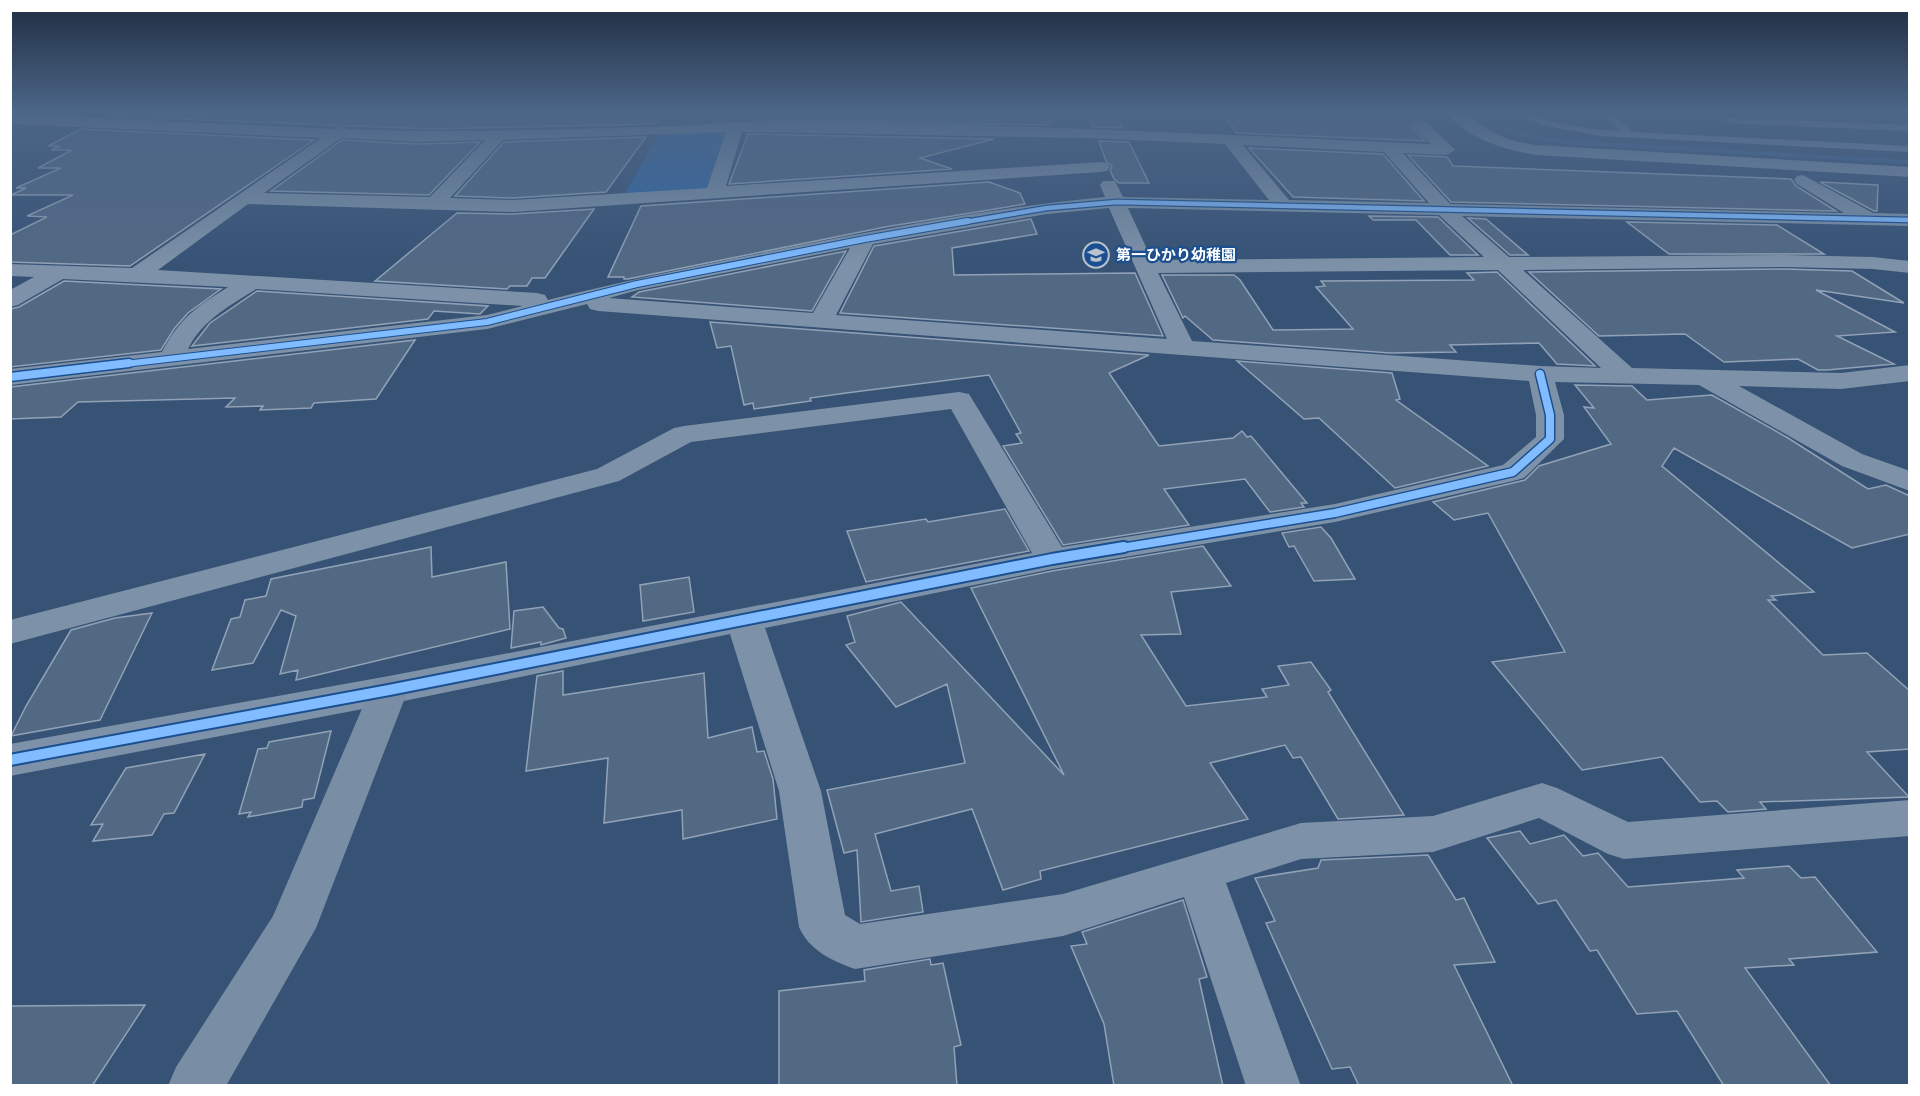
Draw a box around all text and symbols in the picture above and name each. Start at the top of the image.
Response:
school or university icon: 第一ひかり幼稚園 [1081,240,1111,270]
place label: 第一ひかり幼稚園 [1116,243,1236,266]

